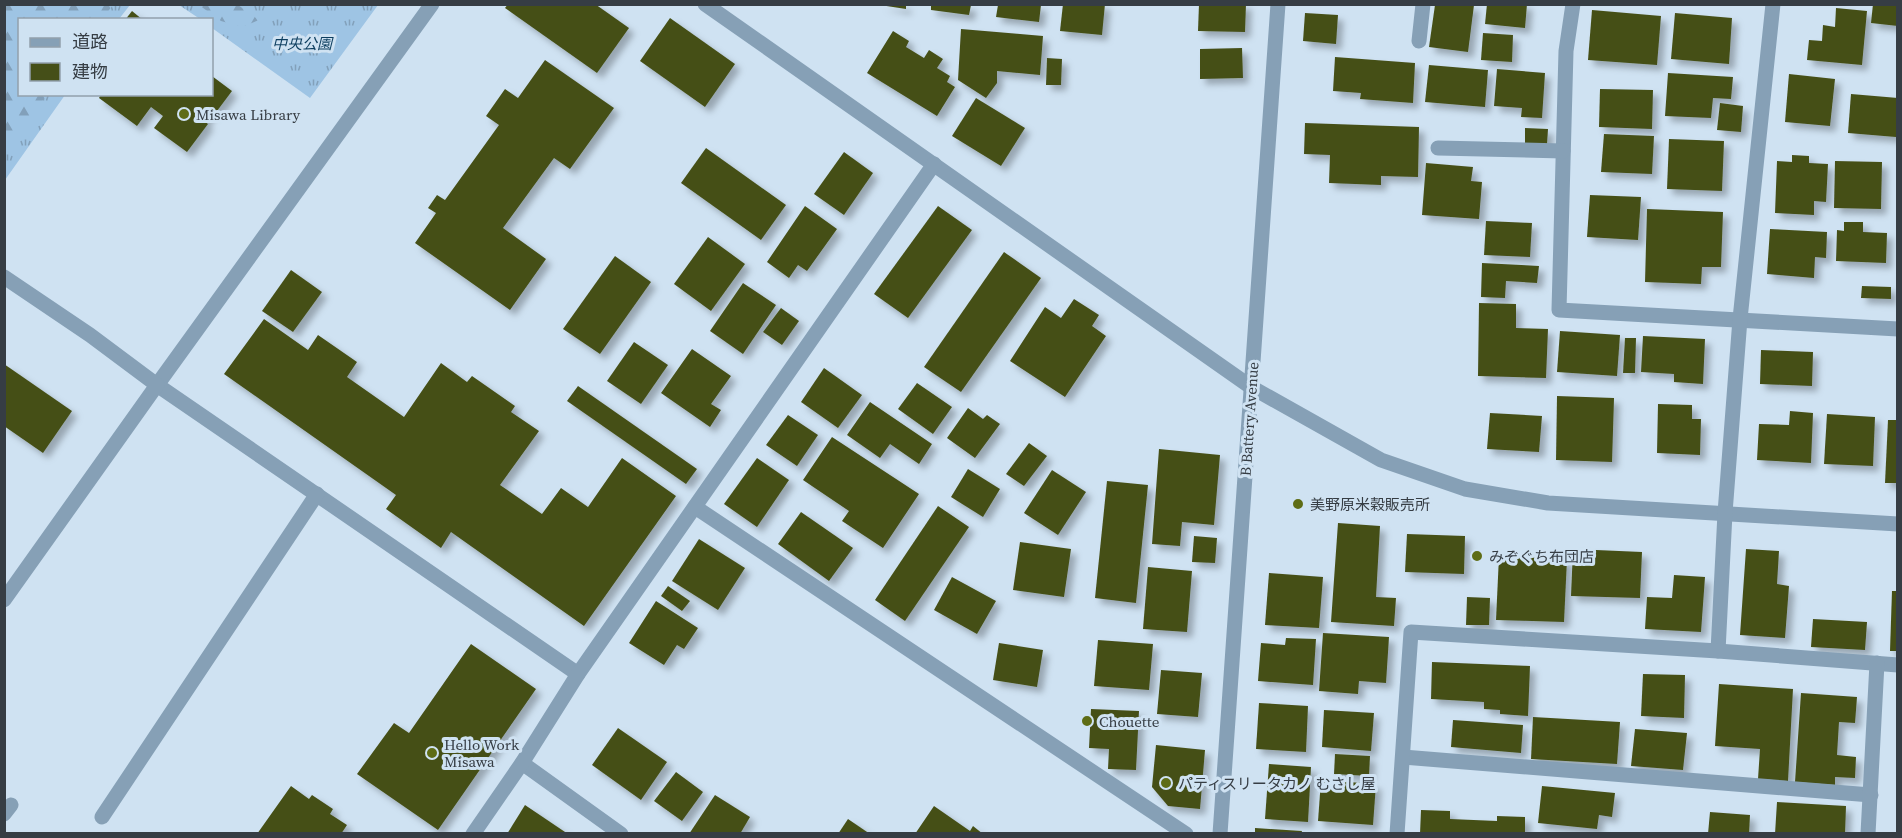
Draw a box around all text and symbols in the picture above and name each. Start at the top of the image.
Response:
legend [18,18,213,96]
text: 道路 [72,29,108,54]
park label: 中央公園 [272,33,334,54]
text: 建物 [72,59,108,84]
place label: Misawa Library [196,104,300,125]
marker: Misawa Library [177,107,191,121]
street label: B Battery Avenue [1235,361,1263,477]
place label: 美野原米穀販売所 [1310,494,1430,515]
marker: 美野原米穀販売所 [1291,497,1305,511]
place label: みぞぐち布団店 [1489,546,1594,567]
marker: みぞぐち布団店 [1470,549,1484,563]
place label: Chouette [1099,711,1160,732]
marker: Chouette [1080,714,1094,728]
place label: Hello Work Misawa [444,734,520,772]
marker: Hello Work Misawa [425,746,439,760]
place label: パティスリータカノ むさし屋 [1178,773,1376,794]
marker: パティスリータカノ むさし屋 [1159,776,1173,790]

